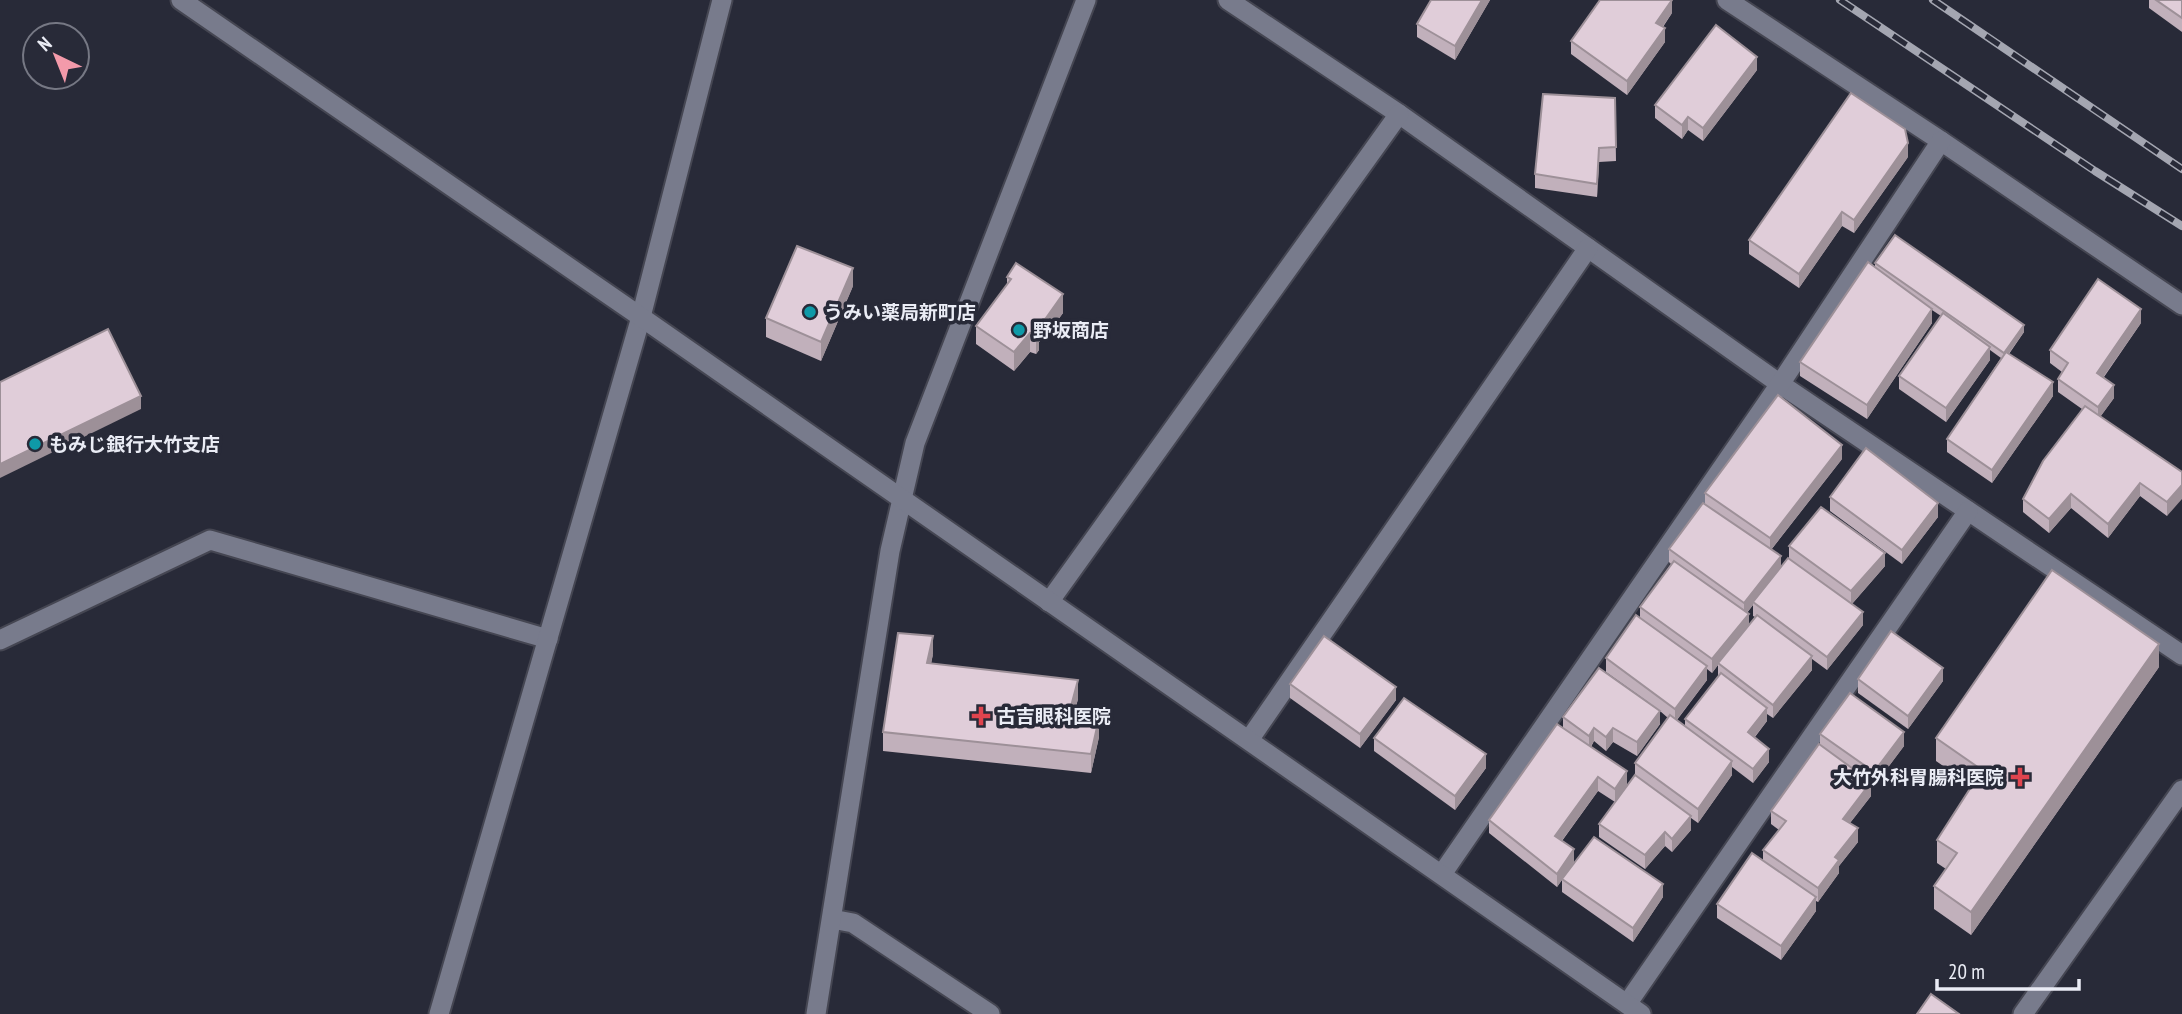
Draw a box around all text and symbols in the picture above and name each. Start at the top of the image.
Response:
north arrow [21,21,91,91]
text: N [32,31,56,56]
place label: うみい薬局新町店 [824,300,976,324]
marker: うみい薬局新町店 [802,304,818,320]
place label: 野坂商店 [1033,318,1109,342]
marker: 野坂商店 [1011,322,1027,338]
place label: もみじ銀行大竹支店 [49,432,220,456]
marker: もみじ銀行大竹支店 [27,436,43,452]
place label: 古吉眼科医院 [997,704,1111,728]
marker: 古吉眼科医院 [971,706,991,726]
place label: 大竹外科胃腸科医院 [1833,765,2004,789]
marker: 大竹外科胃腸科医院 [2010,767,2030,787]
scale bar [1937,948,2079,992]
text: 20 m [1948,958,1985,985]

